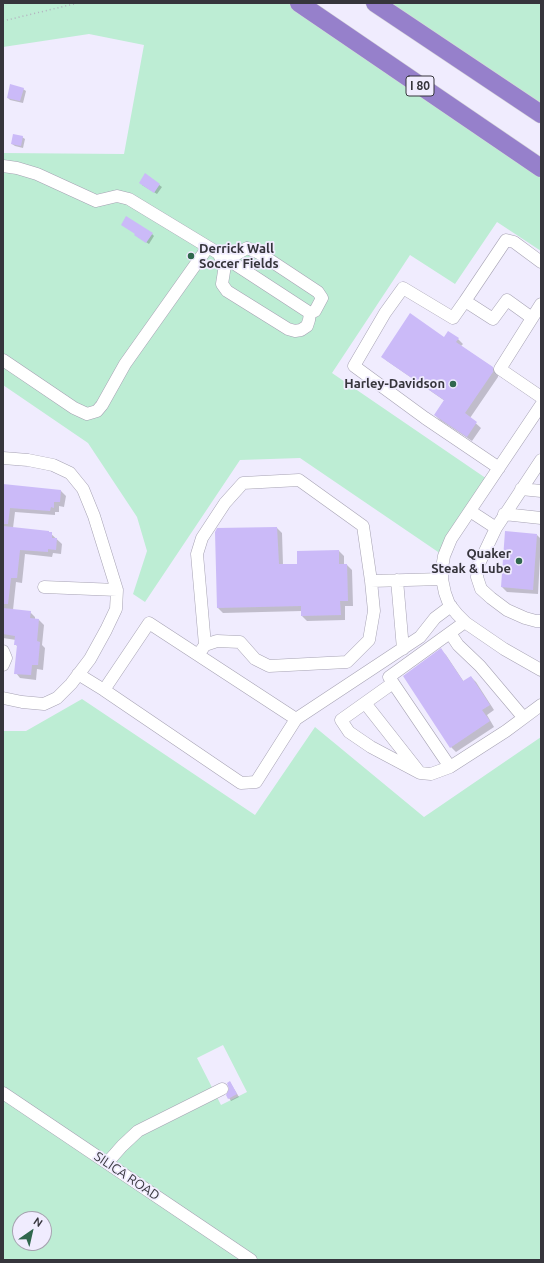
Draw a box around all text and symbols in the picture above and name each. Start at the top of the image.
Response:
road number: I 80 [406,76,434,96]
place label: Derrick Wall Soccer Fields [199,241,279,272]
marker: Derrick Wall Soccer Fields [186,251,196,261]
place label: Harley-Davidson [344,376,445,392]
marker: Harley-Davidson [448,379,458,389]
place label: Quaker Steak & Lube [431,546,511,577]
marker: Quaker Steak & Lube [514,556,524,566]
street label: SILICA ROAD [91,1148,163,1204]
north arrow [12,1211,52,1251]
text: N [31,1215,45,1229]

